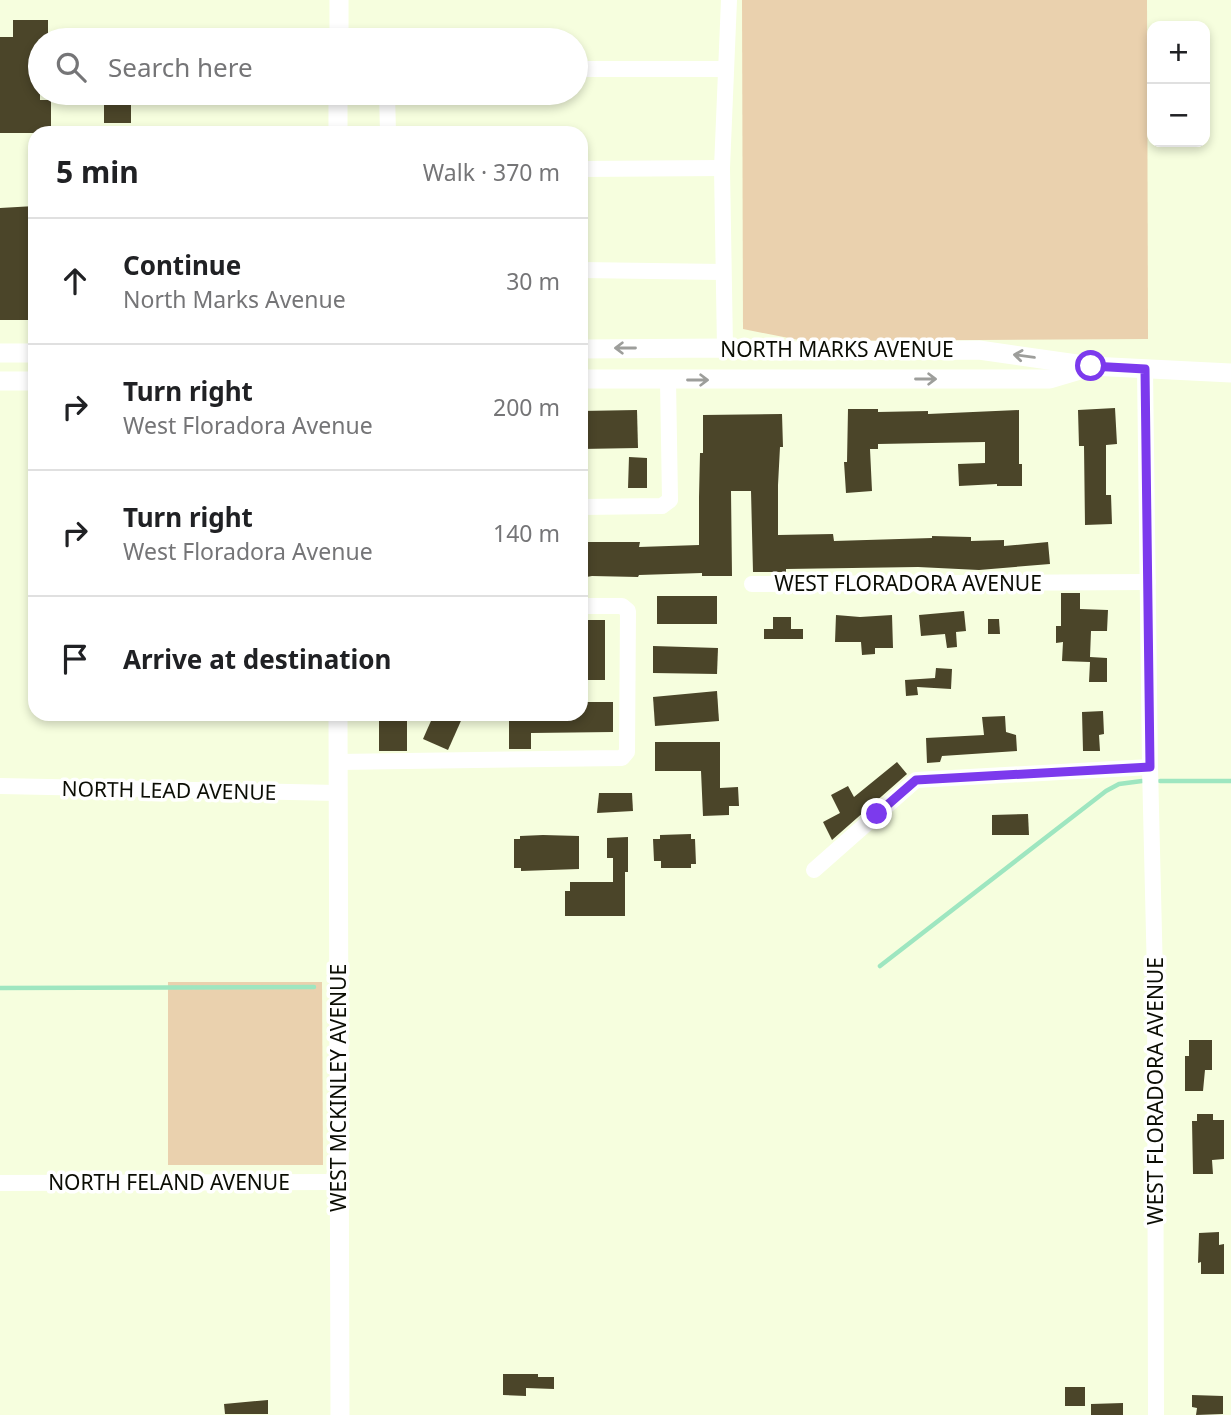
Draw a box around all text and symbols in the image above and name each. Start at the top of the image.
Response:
map controls [1147,21,1210,147]
button: + [1147,21,1210,84]
search box [28,28,588,105]
icon: search [52,48,90,86]
text: Search here [108,49,253,85]
button: − [1147,84,1210,147]
text: 5 min [56,151,139,192]
text: Walk · 370 m [423,156,560,188]
text: Continue [123,247,241,283]
icon: ahead [56,262,94,300]
text: 30 m [506,265,560,297]
text: North Marks Avenue [123,283,346,315]
street label: NORTH MARKS AVENUE [720,335,954,363]
one-way arrow [614,342,637,355]
one-way arrow [1013,349,1036,362]
route start [1075,350,1106,381]
one-way arrow [914,372,937,386]
text: Turn right [123,373,253,409]
one-way arrow [686,373,709,387]
icon: right [56,388,94,426]
text: 200 m [493,391,560,423]
text: West Floradora Avenue [123,409,373,441]
text: Turn right [123,499,253,535]
icon: right [56,514,94,552]
text: 140 m [493,517,560,549]
text: West Floradora Avenue [123,535,373,567]
street label: WEST FLORADORA AVENUE [774,569,1042,597]
icon: arrive [56,640,94,678]
text: Arrive at destination [123,641,392,677]
street label: NORTH LEAD AVENUE [61,774,277,806]
route end [861,798,892,829]
street label: WEST FLORADORA AVENUE [1141,957,1169,1225]
street label: WEST MCKINLEY AVENUE [324,964,352,1212]
street label: NORTH FELAND AVENUE [48,1168,290,1196]

